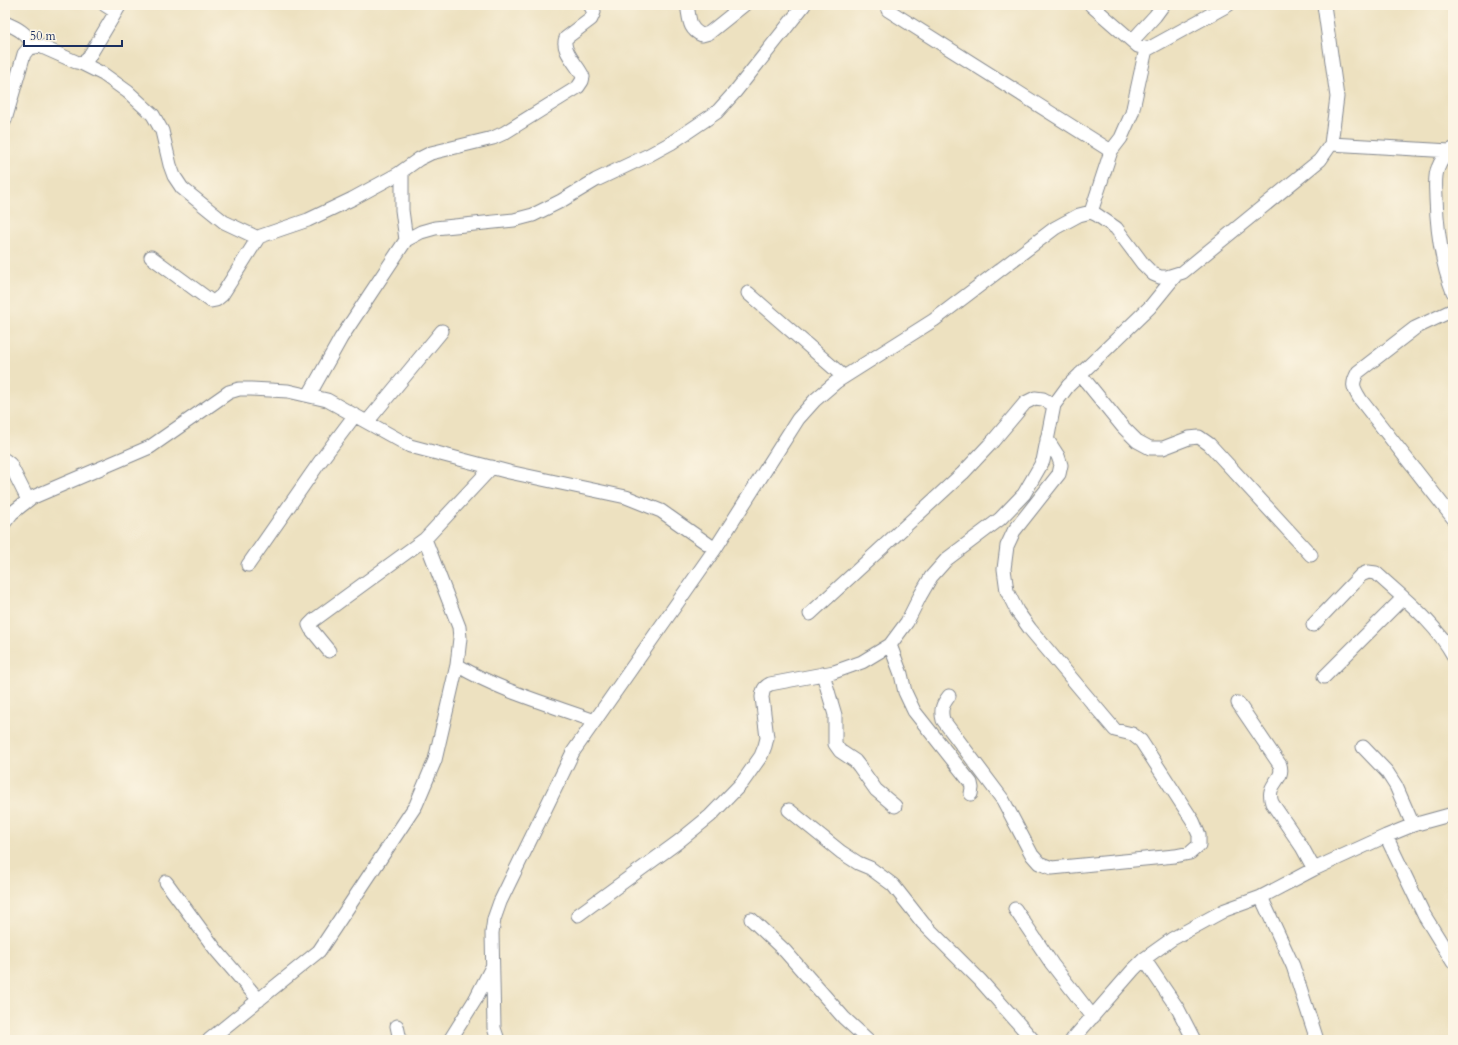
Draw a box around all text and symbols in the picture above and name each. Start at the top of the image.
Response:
scale bar [24,22,122,48]
text: 50 m [30,28,57,44]

